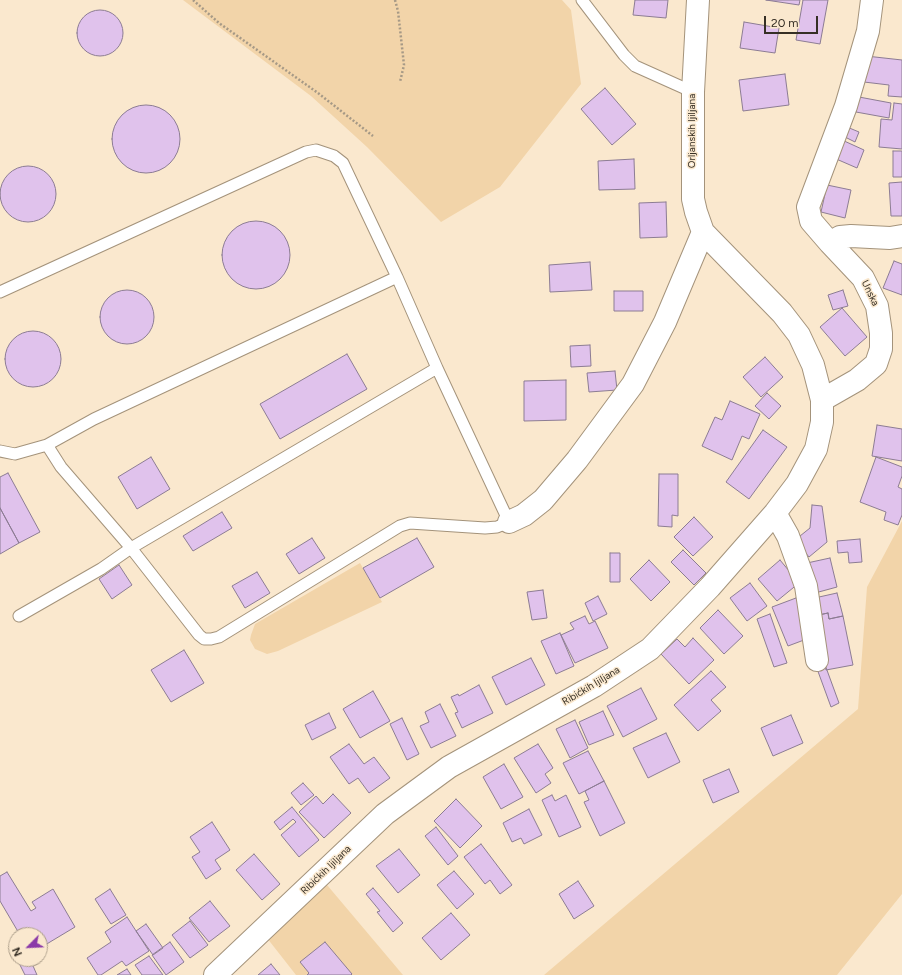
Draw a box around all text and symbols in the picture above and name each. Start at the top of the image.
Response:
scale bar [766,8,820,34]
text: 20 m [771,16,799,30]
street label: Orljanskih ljiljana [686,94,698,168]
street label: Unska [859,278,881,308]
street label: Ribićkih ljiljana [560,664,622,708]
street label: Ribićkih ljiljana [298,843,354,897]
north arrow [8,927,48,967]
text: N [10,945,25,958]

